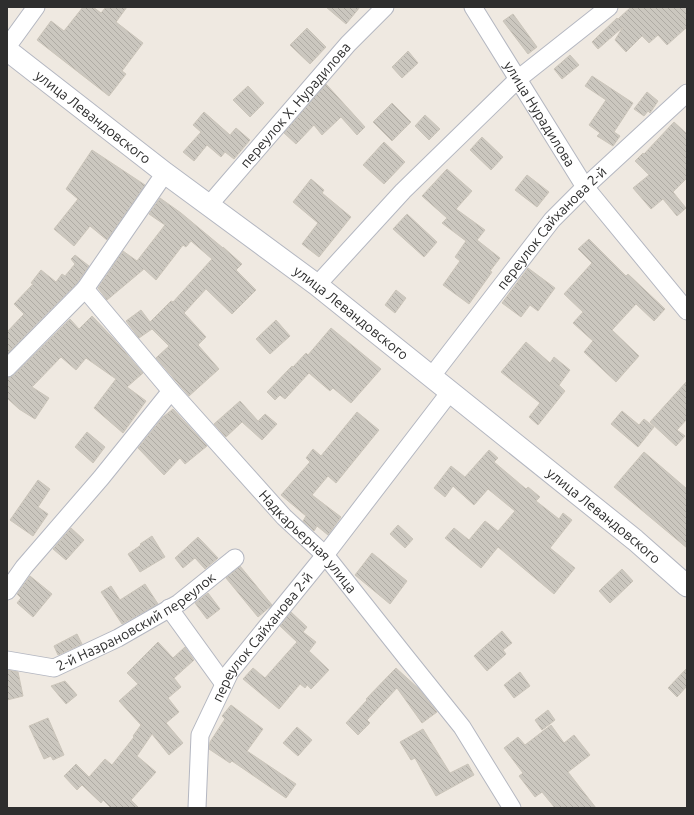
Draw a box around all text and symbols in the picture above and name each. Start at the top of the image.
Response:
street label: переулок Х. Нурадилова [237,39,354,171]
street label: улица Нурадилова [501,58,578,170]
street label: улица Левандовского [32,67,154,167]
street label: переулок Сайханова 2-й [494,163,610,292]
street label: улица Левандовского [291,263,412,363]
street label: улица Левандовского [544,465,664,567]
street label: Надкарьерная улица [256,487,360,596]
street label: 2-й Назрановский переулок [54,569,219,674]
street label: переулок Сайханова 2-й [209,569,316,704]

